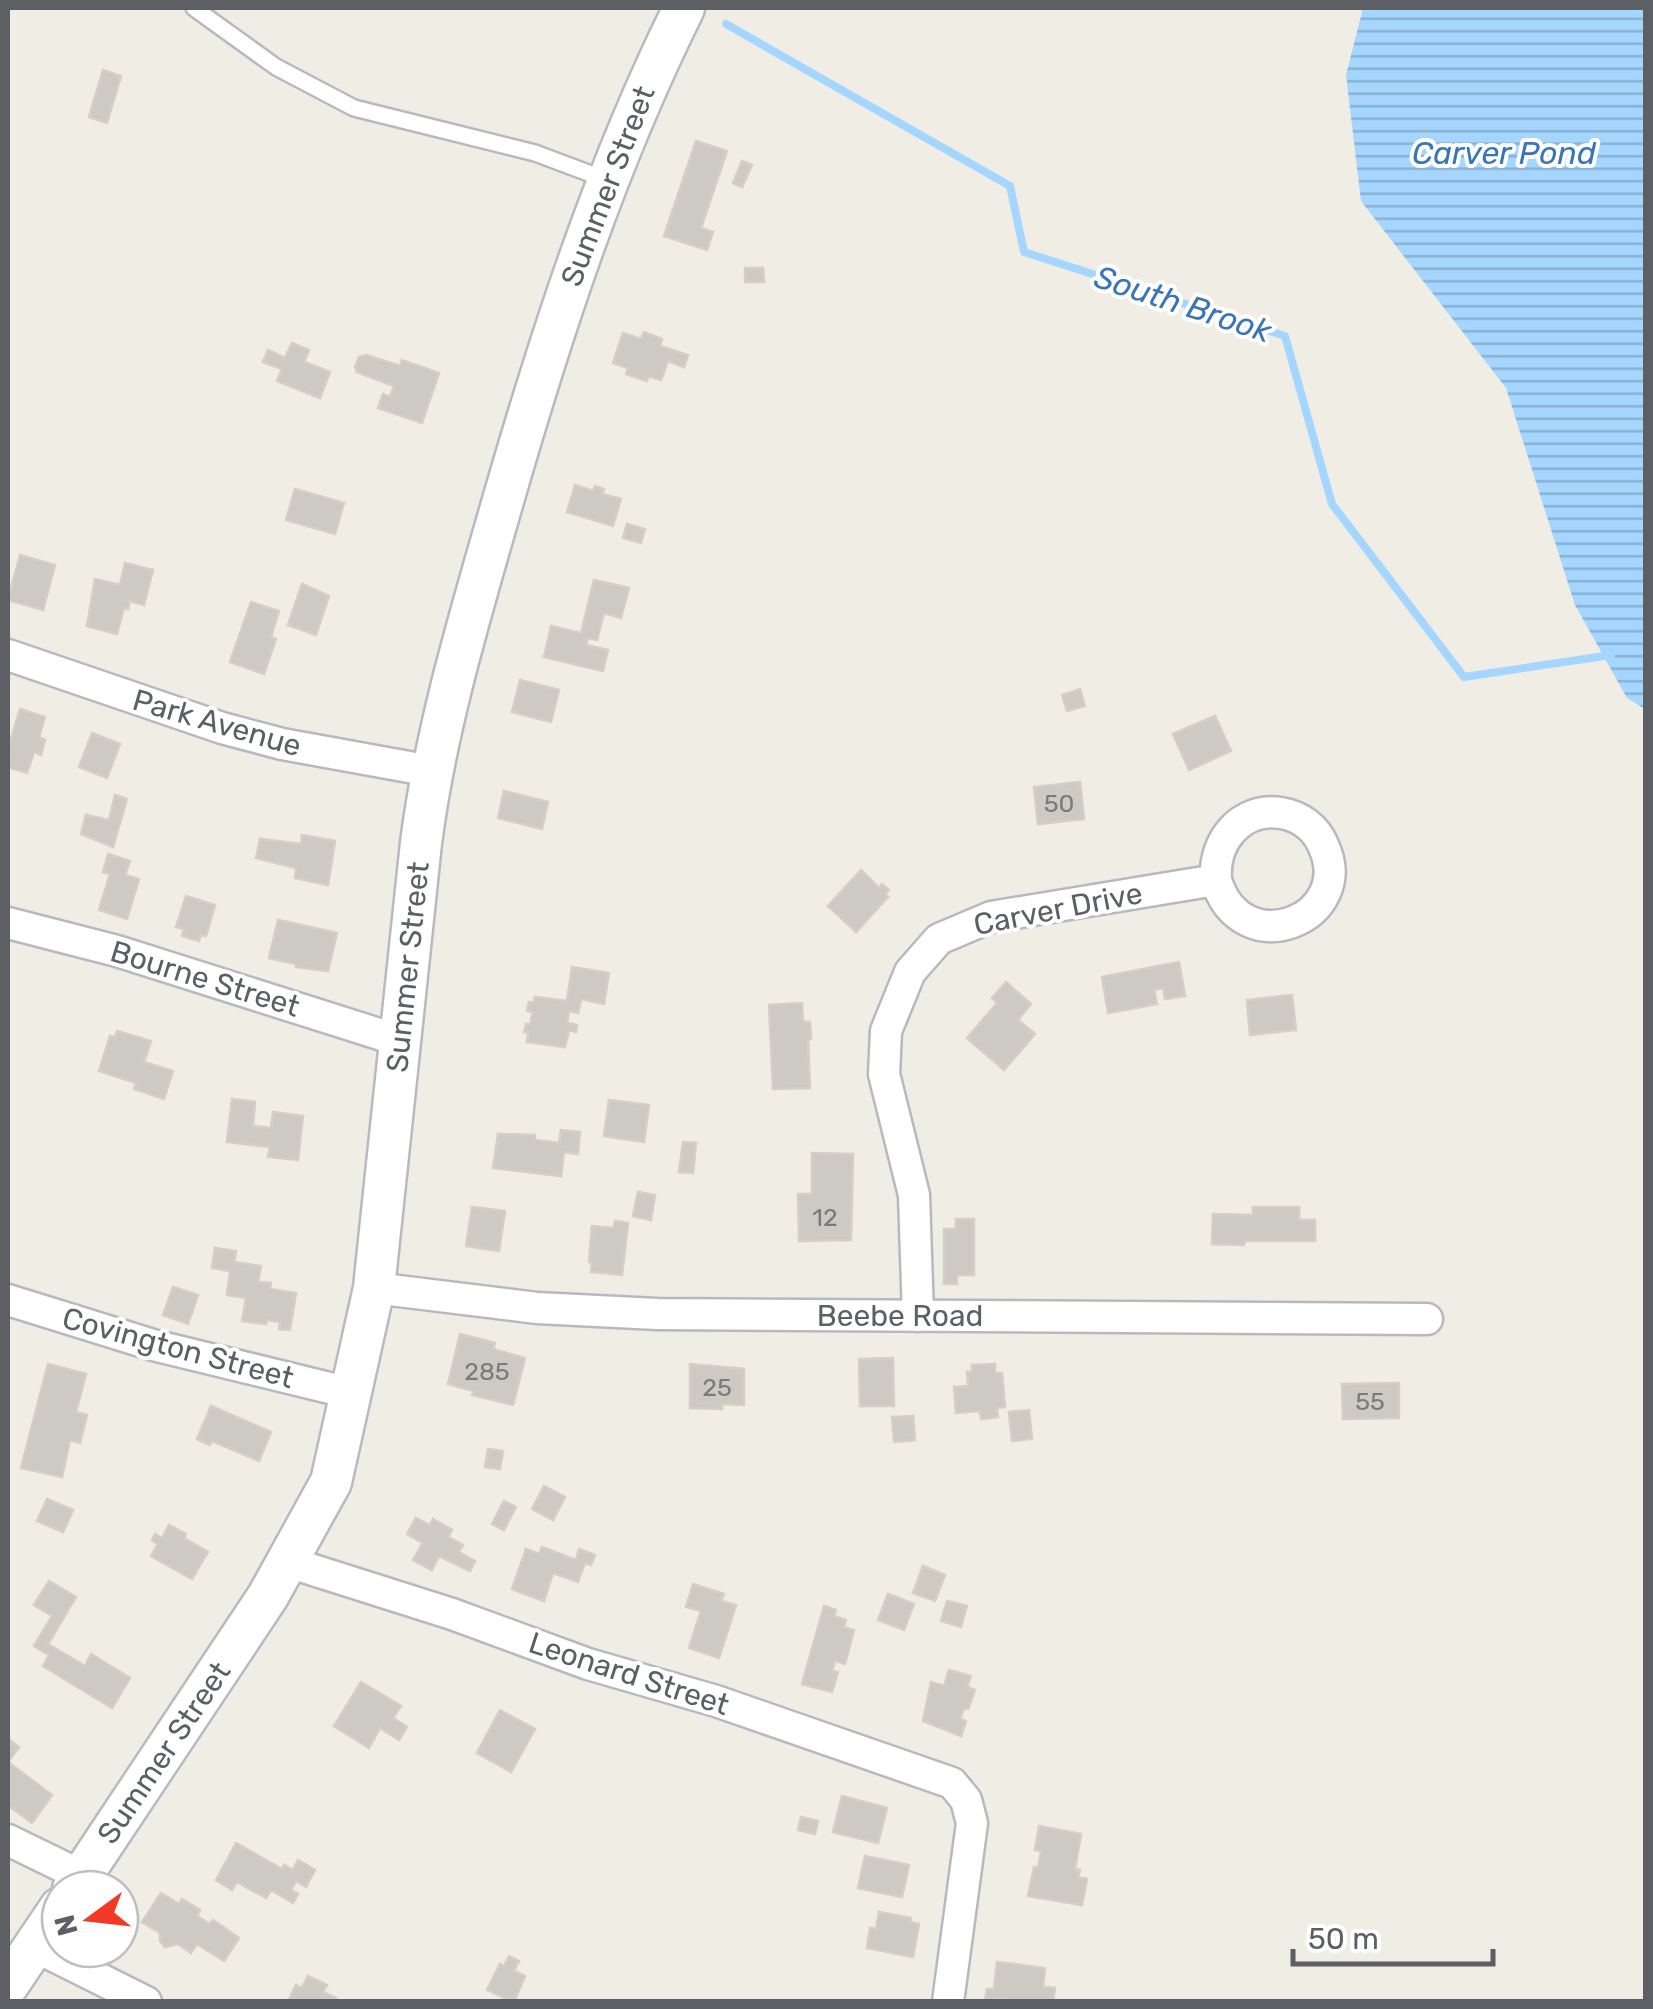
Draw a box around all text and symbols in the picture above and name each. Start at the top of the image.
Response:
street label: Summer Street [553,81,663,291]
water label: Carver Pond [1412,134,1597,172]
water label: South Brook [1090,258,1277,351]
street label: Park Avenue [129,682,305,764]
house number: 50 [1044,789,1074,818]
street label: Summer Street [379,860,437,1074]
street label: Carver Drive [971,875,1145,943]
street label: Bourne Street [106,933,304,1025]
house number: 12 [812,1203,838,1232]
street label: Beebe Road [817,1298,983,1334]
street label: Covington Street [58,1300,298,1396]
house number: 285 [464,1357,510,1386]
house number: 25 [702,1373,732,1402]
house number: 55 [1355,1387,1385,1416]
street label: Leonard Street [524,1625,734,1723]
street label: Summer Street [90,1655,238,1851]
north arrow [40,1869,140,1969]
scale bar [1293,1904,1493,1966]
text: N [48,1911,85,1939]
text: 50 m [1308,1921,1379,1957]

